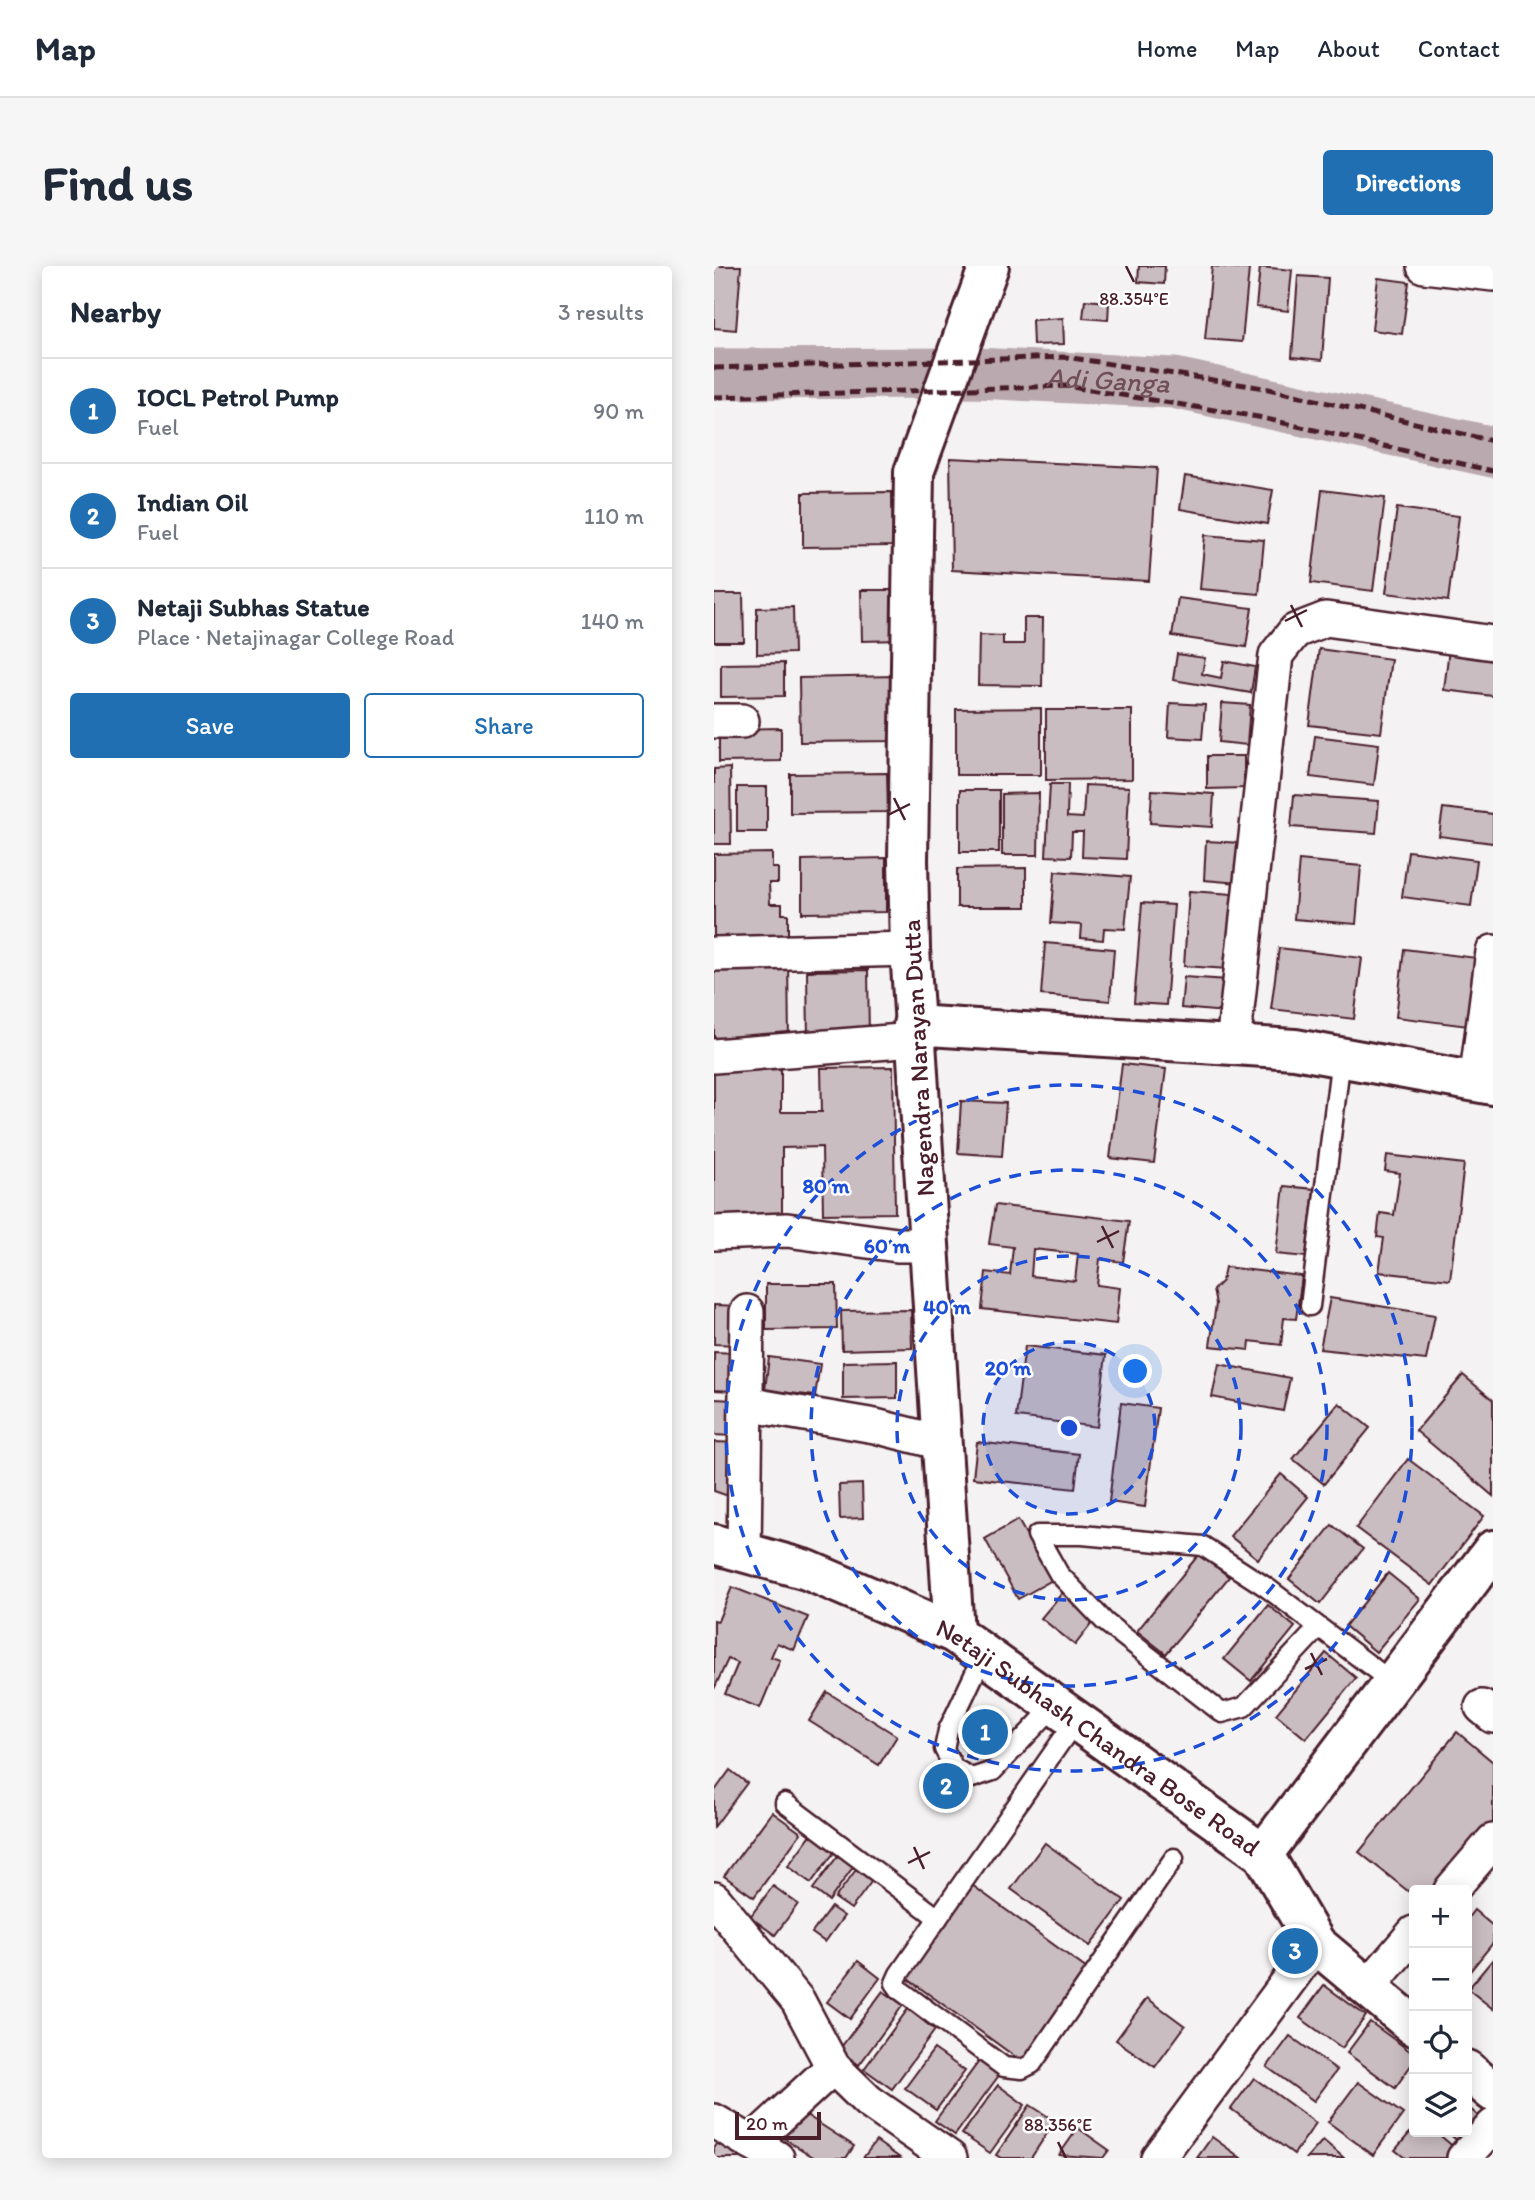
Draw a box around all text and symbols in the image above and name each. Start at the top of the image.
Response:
text: Map [35,29,96,68]
text: Home [1137,34,1197,63]
text: Map [1235,34,1279,63]
text: About [1317,34,1380,63]
text: Contact [1418,34,1500,63]
button: Directions [1323,150,1493,215]
text: Find us [42,153,193,212]
text: 88.354°E [1099,288,1169,310]
text: Nearby [70,293,161,330]
text: 3 results [558,298,644,326]
water label: Adi Ganga [1045,360,1171,400]
text: IOCL Petrol Pump [137,381,339,413]
text: 1 [88,397,98,425]
text: 90 m [593,397,644,425]
text: Fuel [137,413,179,441]
text: Indian Oil [137,486,248,518]
text: 2 [87,502,99,530]
text: 110 m [584,502,644,530]
text: Fuel [137,518,179,546]
text: Netaji Subhas Statue [137,591,370,623]
text: 3 [87,607,99,635]
text: 140 m [581,607,644,635]
text: Place · Netajinagar College Road [137,623,454,651]
button: Save [70,693,350,758]
button: Share [364,693,644,758]
street label: Nagendra Narayan Dutta [895,918,941,1197]
text: 80 m [803,1173,850,1198]
text: 60 m [864,1233,911,1258]
text: 40 m [923,1294,971,1319]
your location [1118,1354,1152,1388]
text: 20 m [985,1355,1032,1380]
centre of rings [1057,1416,1081,1440]
street label: Netaji Subhash Chandra Bose Road [931,1611,1267,1863]
pin: 1 [962,1706,1008,1758]
pin: 2 [923,1760,969,1812]
map controls [1409,1885,1472,2137]
button: + [1409,1885,1472,1948]
pin: 3 [1272,1925,1318,1977]
button: − [1409,1948,1472,2011]
button: locate [1409,2011,1472,2074]
button: layers [1409,2074,1472,2137]
scale bar [735,2109,821,2141]
text: 20 m [746,2112,788,2135]
text: 88.356°E [1024,2114,1092,2136]

